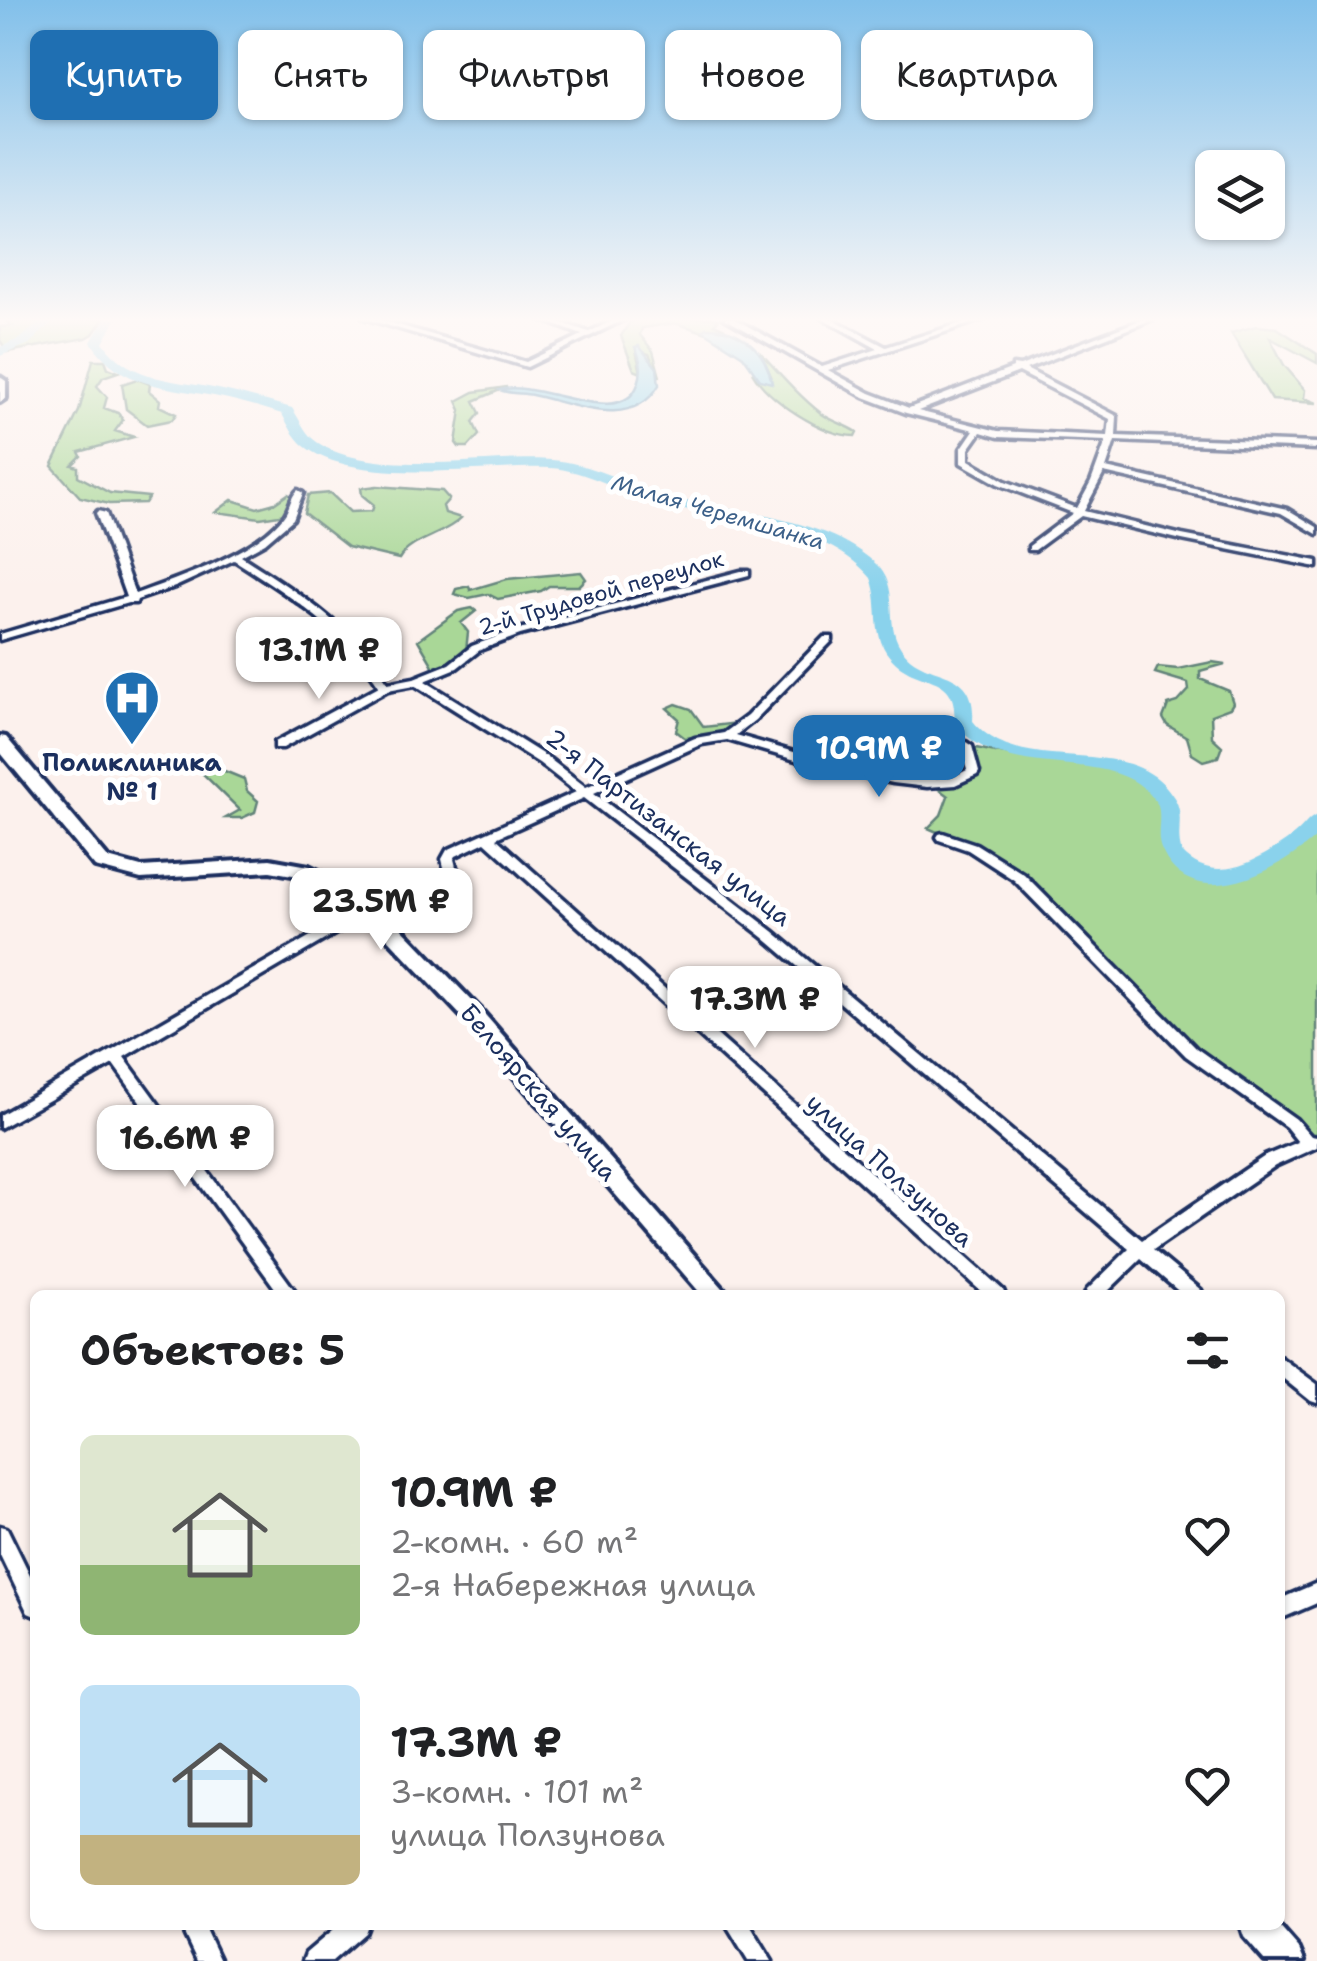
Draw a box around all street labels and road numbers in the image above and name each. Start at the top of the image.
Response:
street label: 2-й Трудовой переулок [475,544,727,642]
street label: 2-я Партизанская улица [539,720,799,934]
street label: Белоярская улица [452,996,626,1188]
street label: улица Ползунова [799,1086,981,1255]

